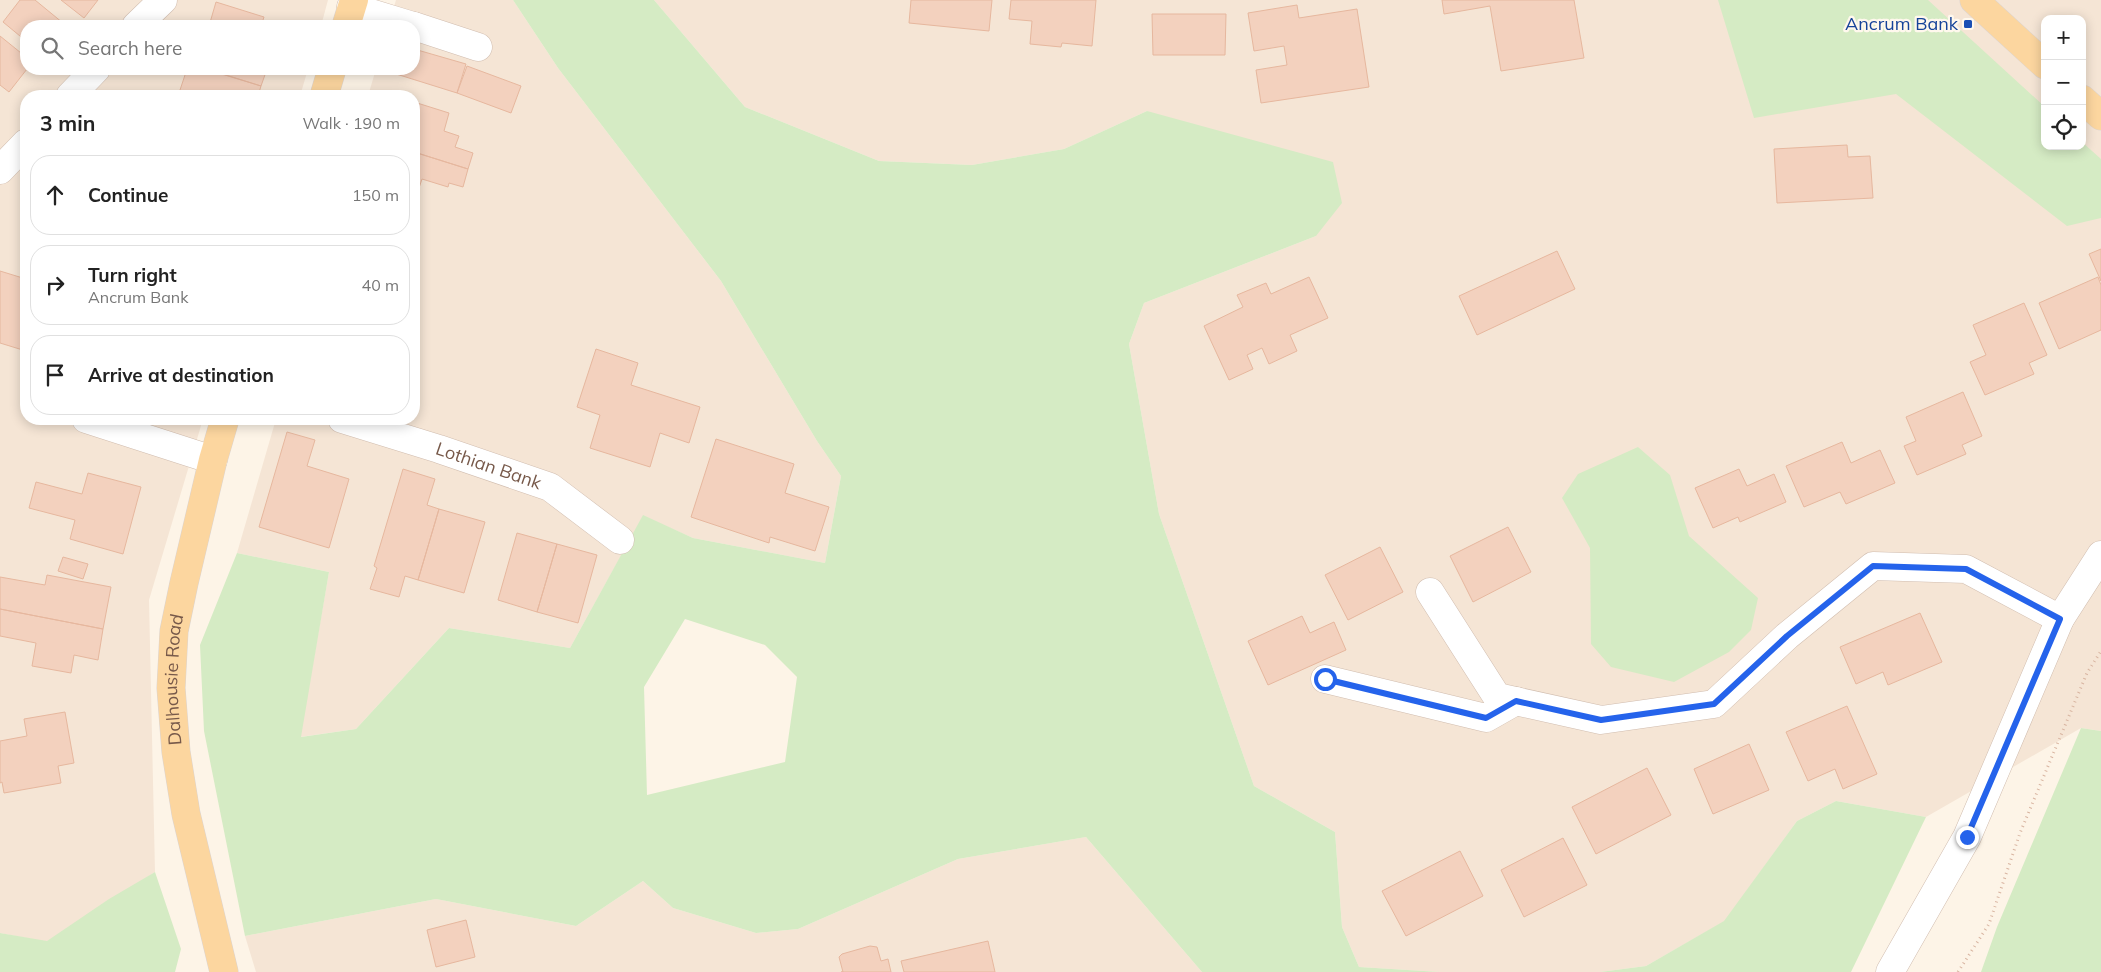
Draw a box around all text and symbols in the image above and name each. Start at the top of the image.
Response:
place label: Ancrum Bank [1845,12,1959,35]
map controls [2041,15,2086,150]
button: + [2041,15,2086,60]
marker: Ancrum Bank [1962,18,1974,30]
search box [20,20,420,75]
icon: search [38,34,66,62]
text: Search here [78,36,182,60]
button: − [2041,60,2086,105]
button: locate [2041,105,2086,150]
text: 3 min [40,110,95,136]
text: Walk · 190 m [302,113,400,133]
icon: ahead [41,181,69,209]
text: Continue [88,183,168,207]
text: 150 m [352,185,399,205]
text: Turn right [88,263,177,287]
icon: right [41,271,69,299]
text: 40 m [362,275,399,295]
text: Ancrum Bank [88,287,188,307]
icon: arrive [41,361,69,389]
text: Arrive at destination [88,363,274,387]
street label: Lothian Bank [433,437,545,494]
street label: Dalhousie Road [159,612,188,746]
route start [1314,668,1337,691]
route end [1956,826,1979,849]

